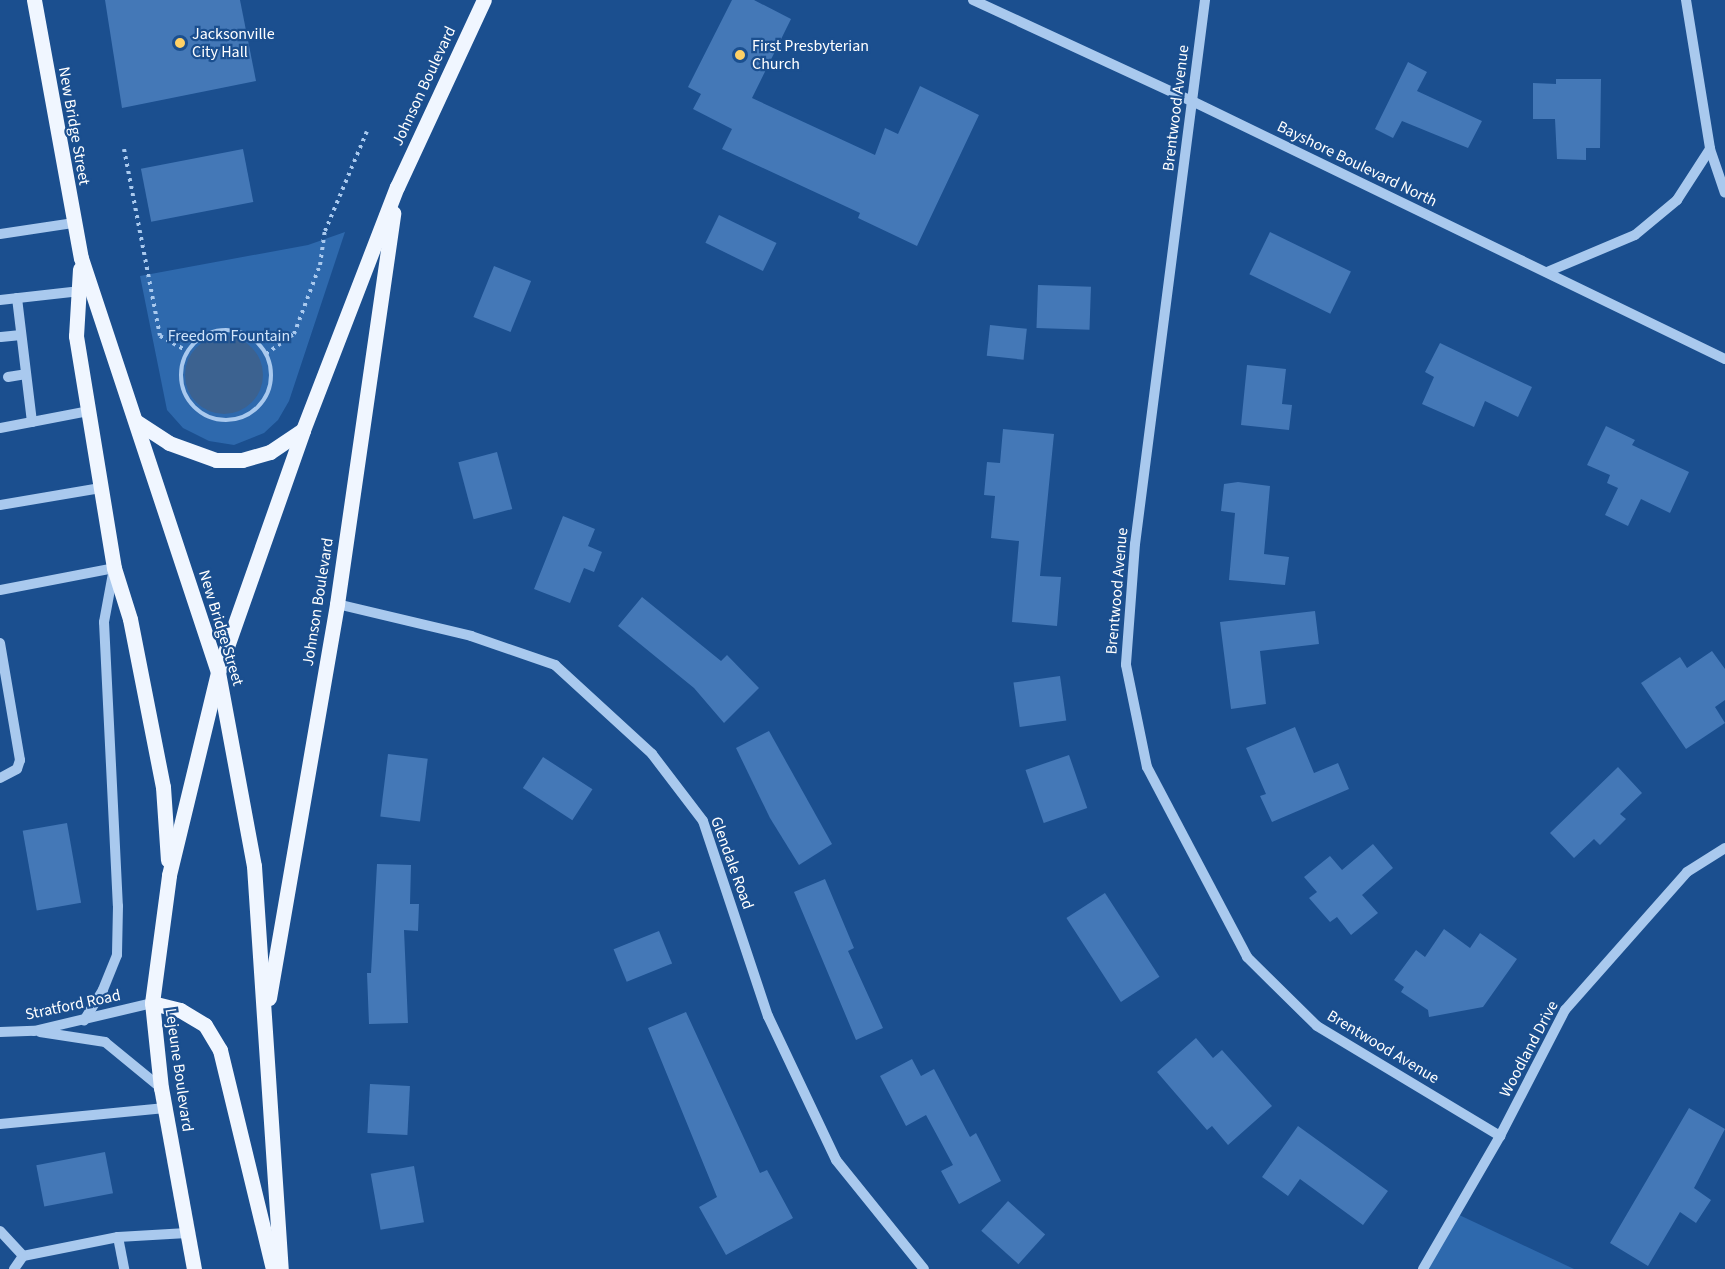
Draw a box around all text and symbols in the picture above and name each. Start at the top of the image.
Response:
street label: Johnson Boulevard [388,23,460,149]
place label: Jacksonville City Hall [192,24,275,62]
marker: Jacksonville City Hall [173,36,187,50]
place label: First Presbyterian Church [752,36,869,74]
street label: Brentwood Avenue [1159,44,1193,172]
marker: First Presbyterian Church [733,48,747,62]
street label: New Bridge Street [54,65,94,187]
street label: Bayshore Boulevard North [1274,117,1440,211]
park label: Freedom Fountain [168,326,290,346]
street label: Brentwood Avenue [1102,527,1132,655]
street label: Johnson Boulevard [298,537,338,667]
street label: New Bridge Street [194,568,248,688]
street label: Glendale Road [706,814,758,912]
street label: Stratford Road [24,986,122,1024]
street label: Woodland Drive [1496,997,1562,1101]
street label: Brentwood Avenue [1324,1006,1442,1088]
street label: Lejeune Boulevard [161,1007,197,1133]

